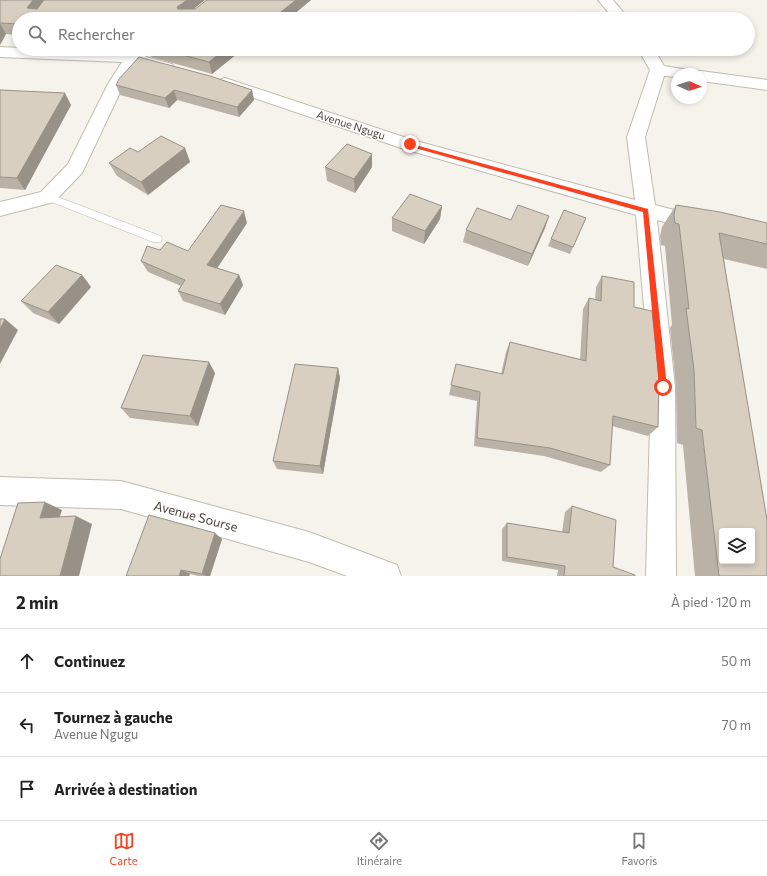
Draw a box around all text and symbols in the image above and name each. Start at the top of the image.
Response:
search box [12,12,755,56]
icon: search [26,23,48,45]
text: Rechercher [58,25,135,43]
north arrow [671,68,707,104]
street label: Avenue Ngugu [315,107,387,142]
route end [401,135,419,153]
route start [654,378,672,396]
street label: Avenue Sourse [152,497,240,535]
map controls [719,528,755,564]
button: layers [719,528,755,564]
text: 2 min [16,592,58,613]
text: À pied · 120 m [671,594,751,610]
icon: ahead [16,650,38,672]
text: Continuez [54,652,125,670]
text: 50 m [721,653,751,669]
text: Tournez à gauche [54,708,173,726]
icon: left [16,714,38,736]
text: 70 m [722,717,751,733]
text: Avenue Ngugu [54,726,138,742]
icon: arrive [16,778,38,800]
text: Arrivée à destination [54,780,197,798]
tab: Carte [110,830,138,867]
tab: Itinéraire [357,830,402,867]
tab: Favoris [621,830,657,867]

